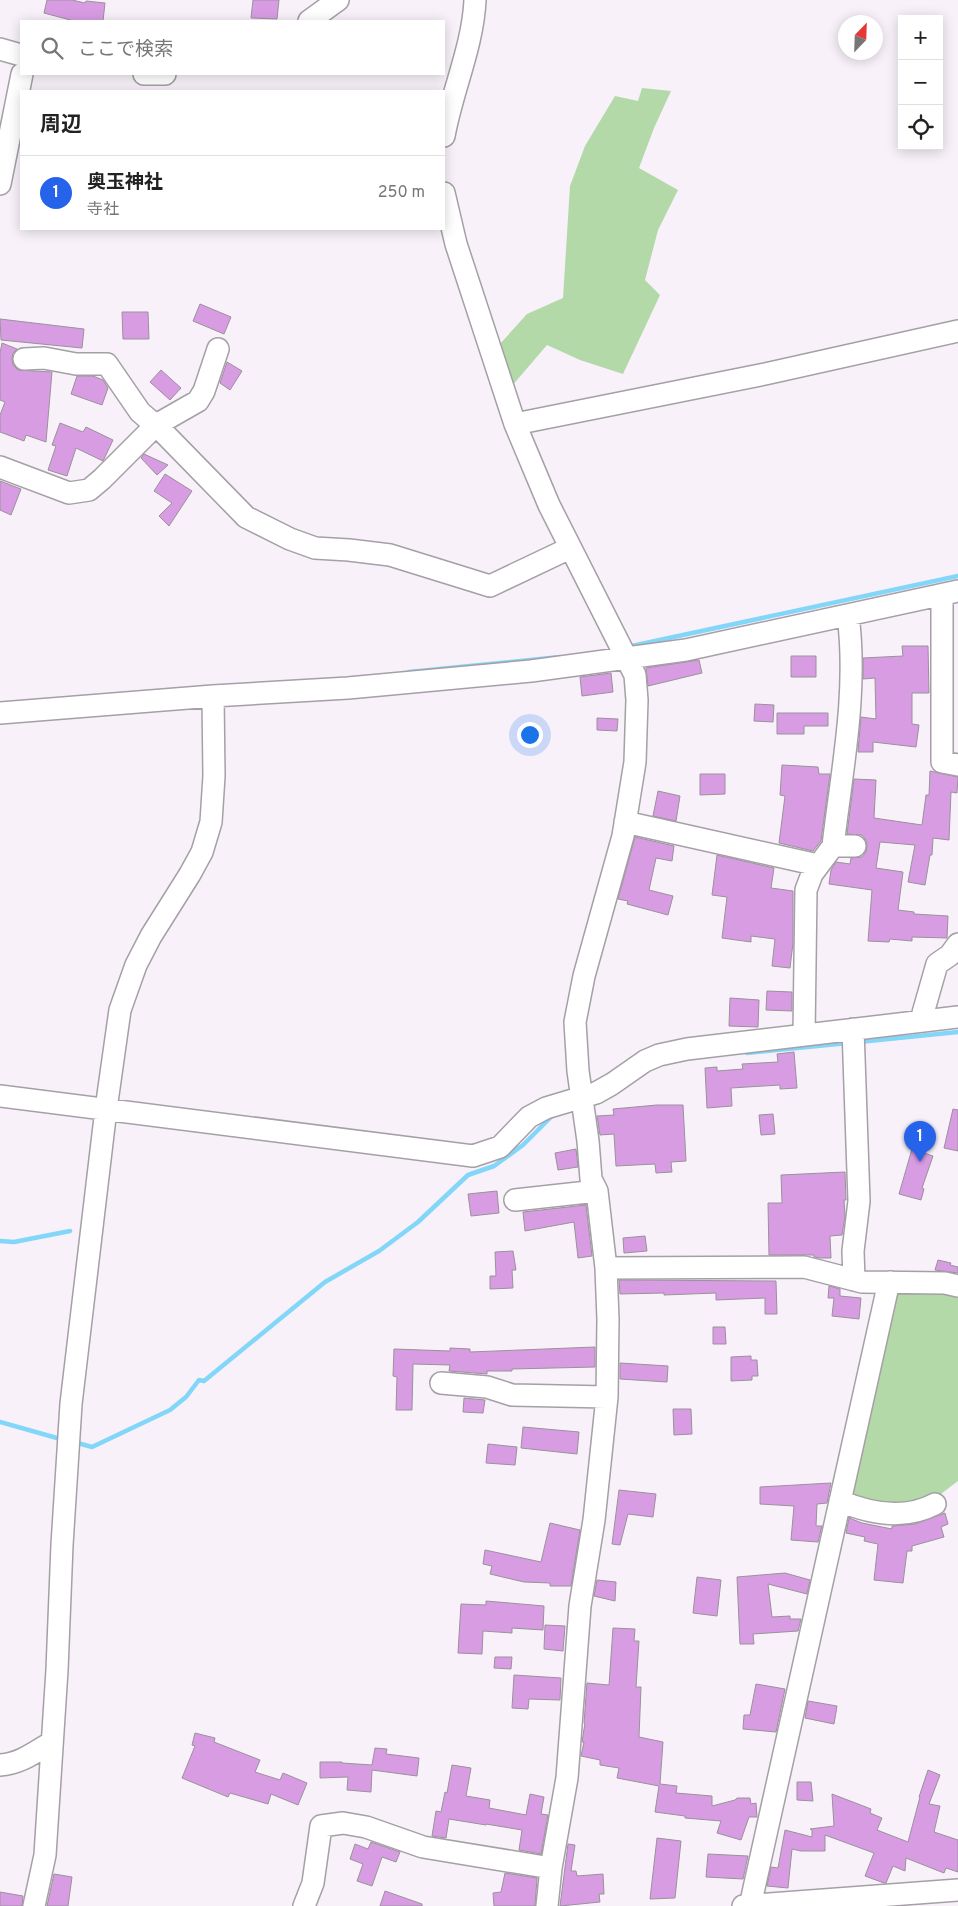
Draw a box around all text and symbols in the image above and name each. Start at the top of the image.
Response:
north arrow [838,15,883,60]
map controls [898,15,943,150]
button: + [898,15,943,60]
search box [20,20,445,75]
icon: search [38,34,66,62]
text: ここで検索 [78,38,173,62]
button: − [898,60,943,105]
button: locate [898,105,943,150]
text: 周辺 [40,112,82,139]
text: 奥玉神社 [87,171,163,195]
text: 1 [53,183,59,203]
text: 250 m [378,183,425,203]
text: 寺社 [87,200,119,220]
your location [517,722,543,748]
pin: 1 [904,1121,936,1162]

